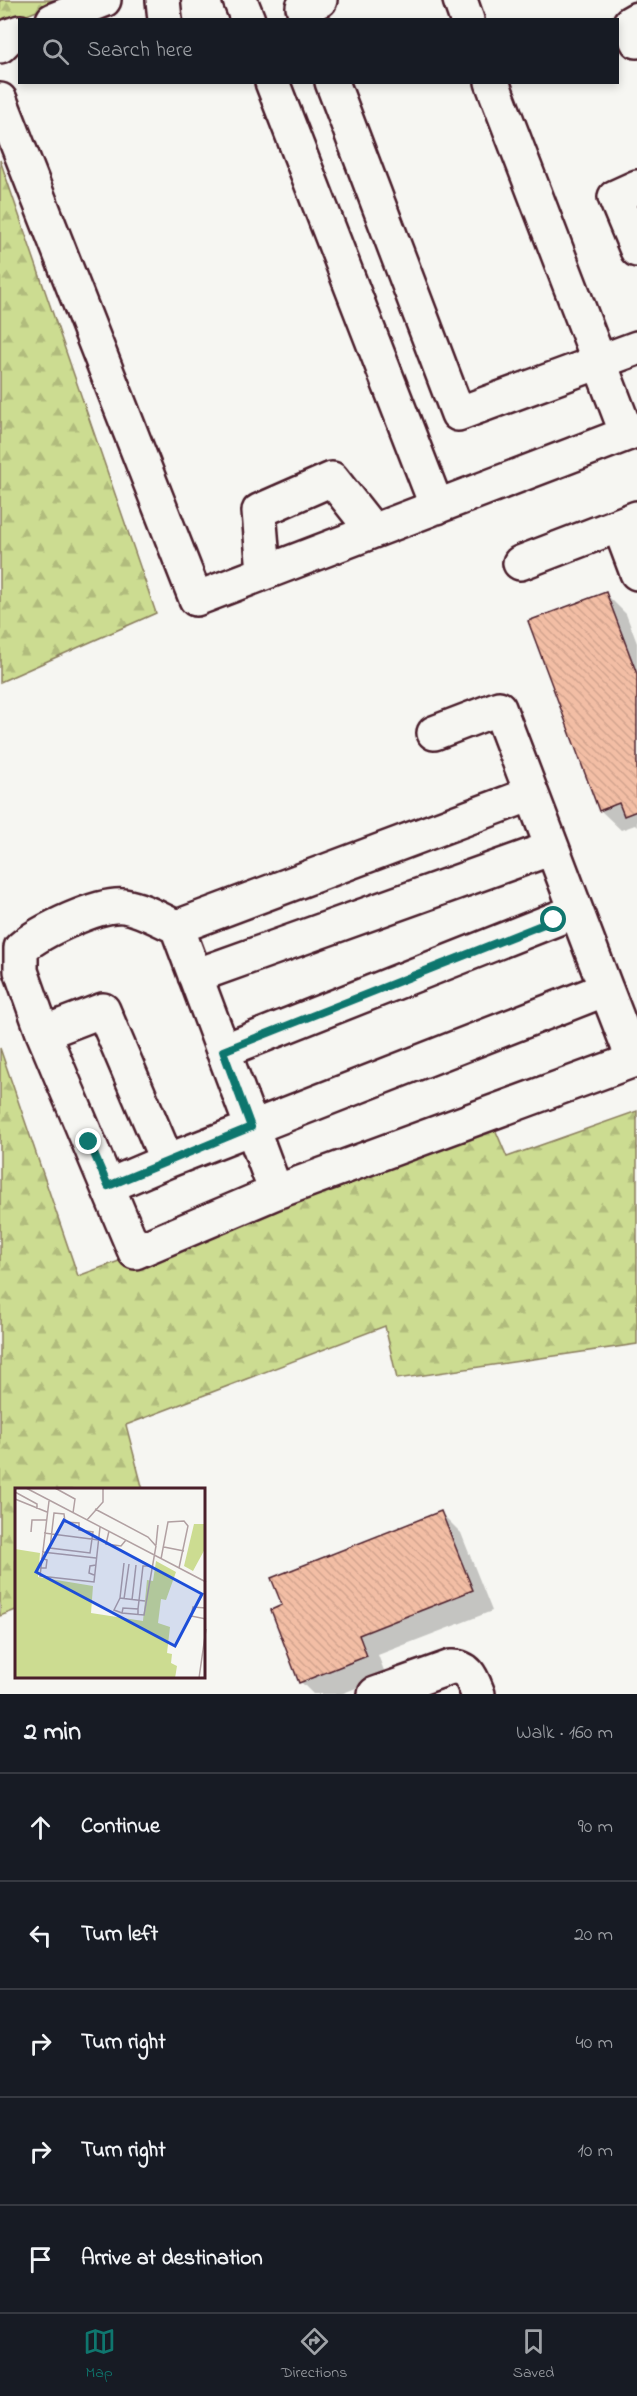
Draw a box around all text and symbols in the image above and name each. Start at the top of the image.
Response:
search box [18,18,619,84]
icon: search [39,35,72,68]
text: Search here [87,35,192,67]
route start [540,906,566,932]
route end [75,1128,101,1154]
inset map [15,1488,206,1679]
text: 2 min [24,1714,81,1752]
text: Walk · 160 m [516,1719,613,1748]
icon: ahead [24,1811,57,1844]
text: Continue [81,1811,160,1843]
text: 90 m [578,1813,613,1842]
icon: left [24,1919,57,1952]
text: Turn left [81,1919,158,1951]
text: 20 m [574,1921,613,1950]
icon: right [24,2027,57,2060]
text: Turn right [81,2027,166,2059]
text: 40 m [576,2029,613,2058]
icon: right [24,2135,57,2168]
text: Turn right [81,2135,166,2167]
text: 10 m [577,2137,613,2166]
icon: arrive [24,2243,57,2276]
text: Arrive at destination [81,2243,263,2275]
tab: Map [83,2325,116,2385]
tab: Directions [281,2325,347,2385]
tab: Saved [513,2325,554,2385]

